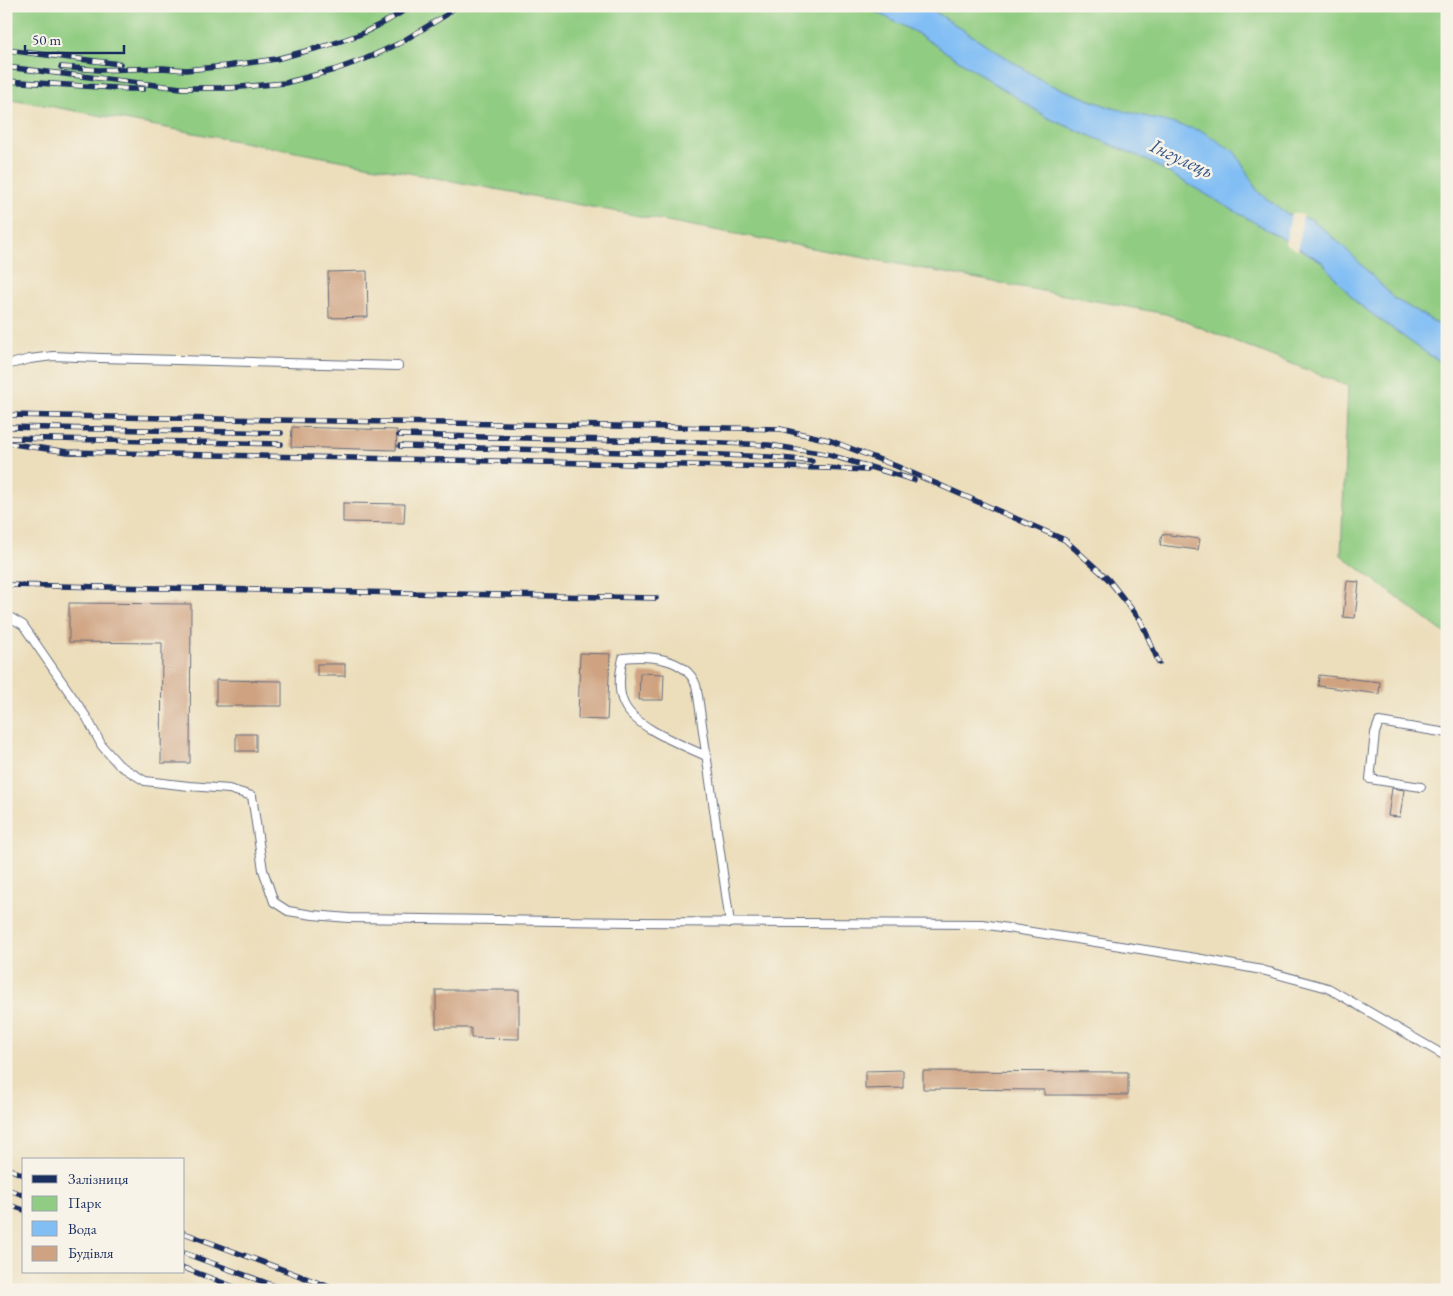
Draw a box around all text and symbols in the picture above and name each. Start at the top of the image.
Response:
scale bar [25,22,124,54]
text: 50 m [32,30,61,49]
water label: Інгулець [1145,132,1218,184]
legend [22,1158,185,1274]
text: Залізниця [68,1169,129,1188]
text: Парк [68,1193,101,1212]
text: Вода [68,1219,97,1238]
text: Будівля [68,1243,114,1262]

